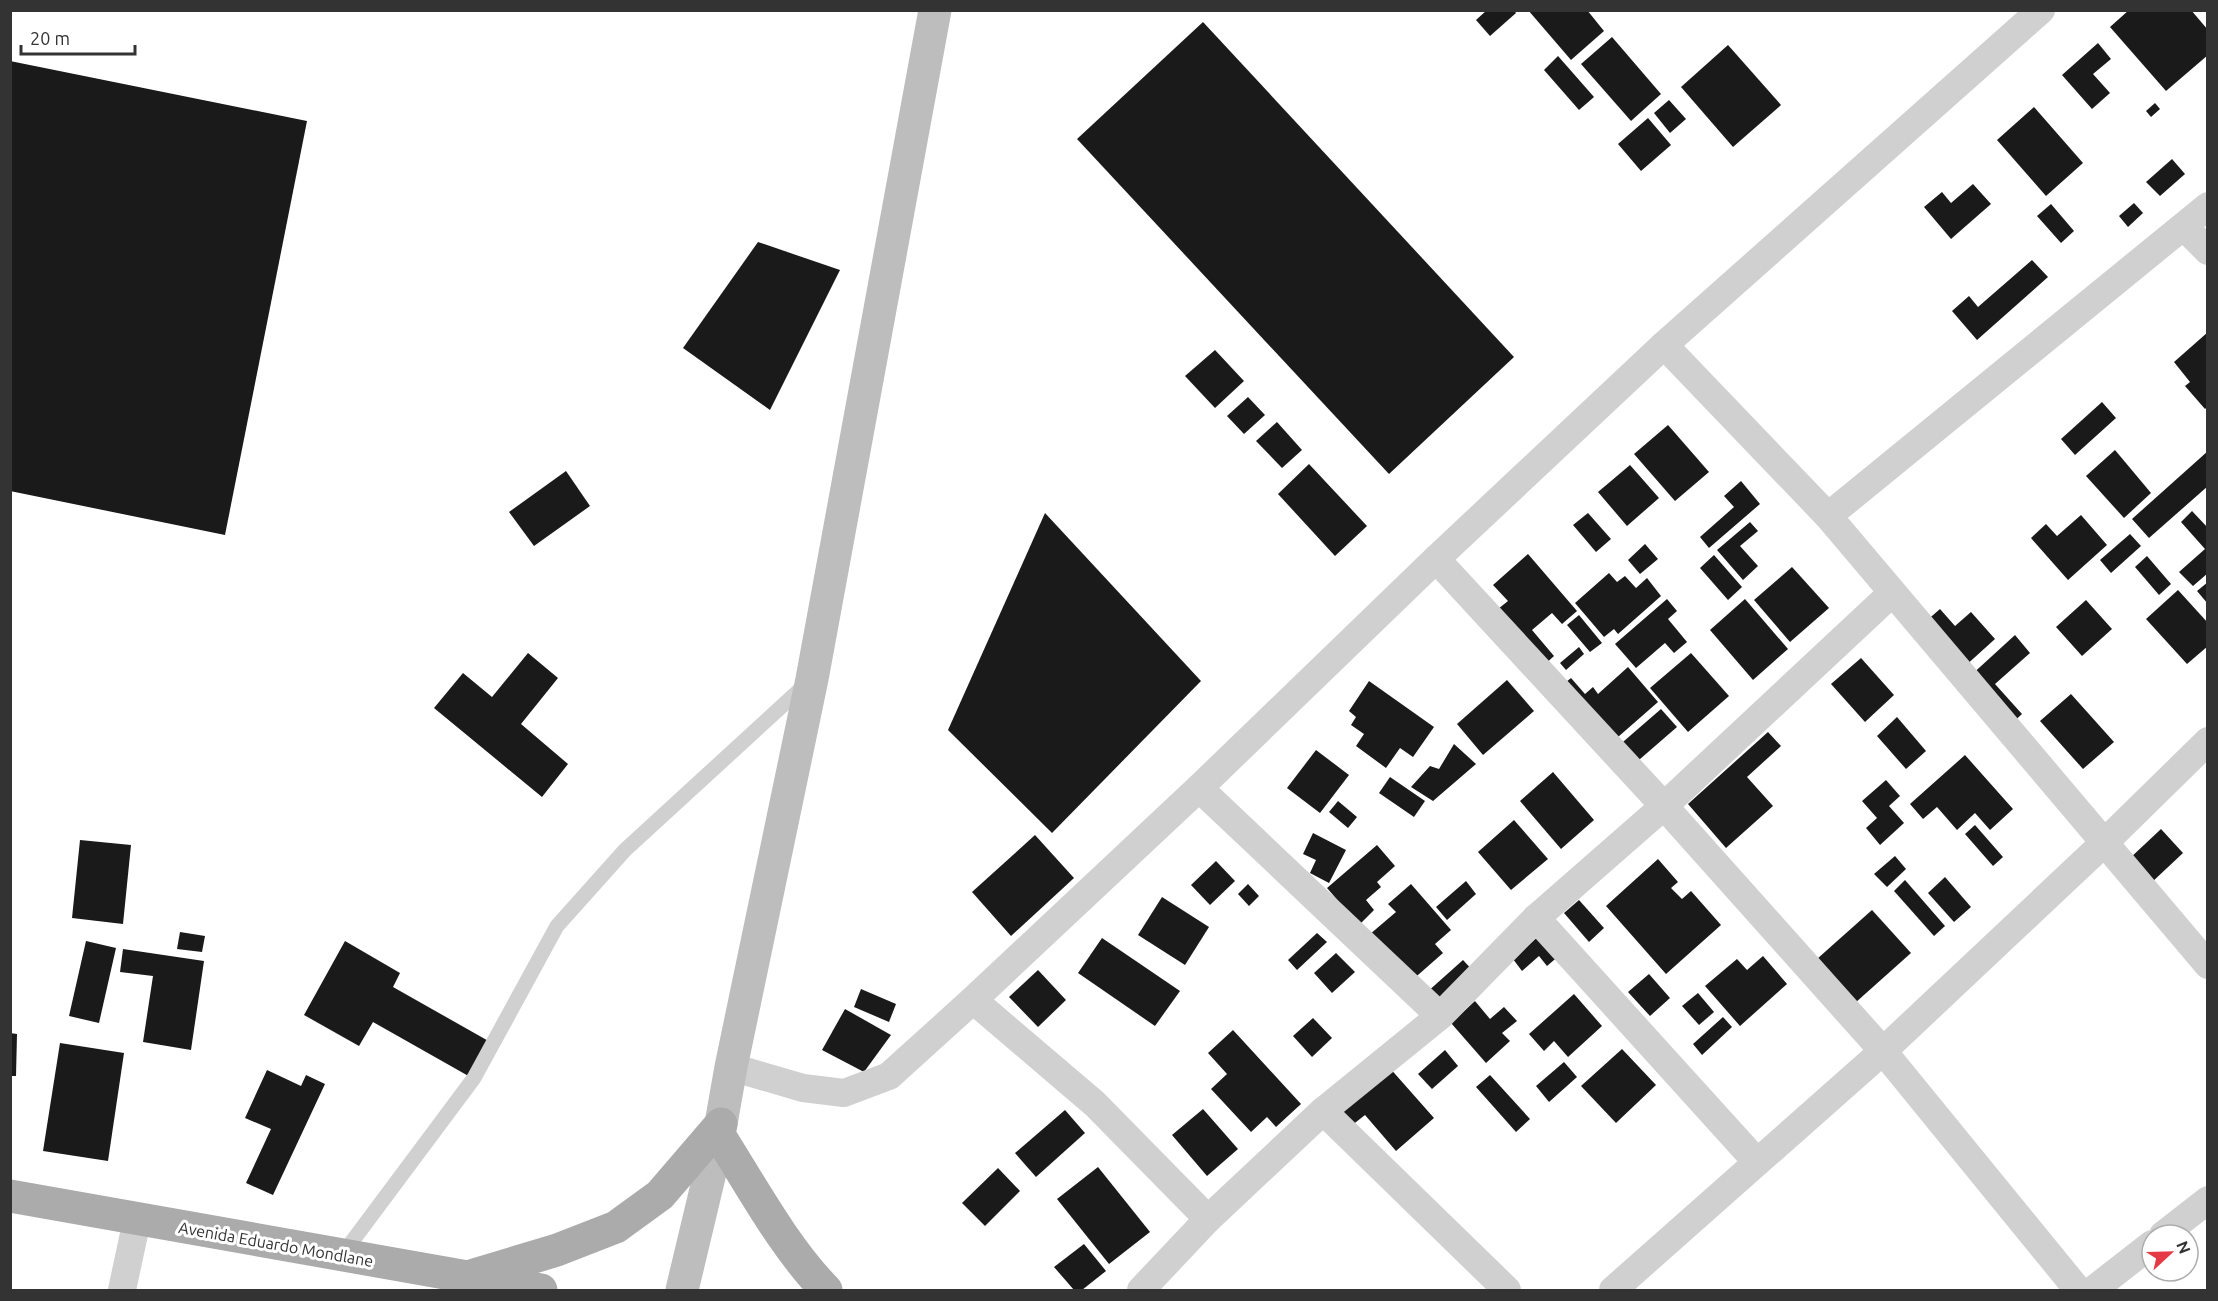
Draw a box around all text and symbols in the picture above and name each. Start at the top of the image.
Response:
scale bar [21,18,135,56]
text: 20 m [30,28,70,48]
street label: Avenida Eduardo Mondlane [177,1218,375,1270]
north arrow [2140,1223,2200,1283]
text: N [2173,1238,2194,1256]

